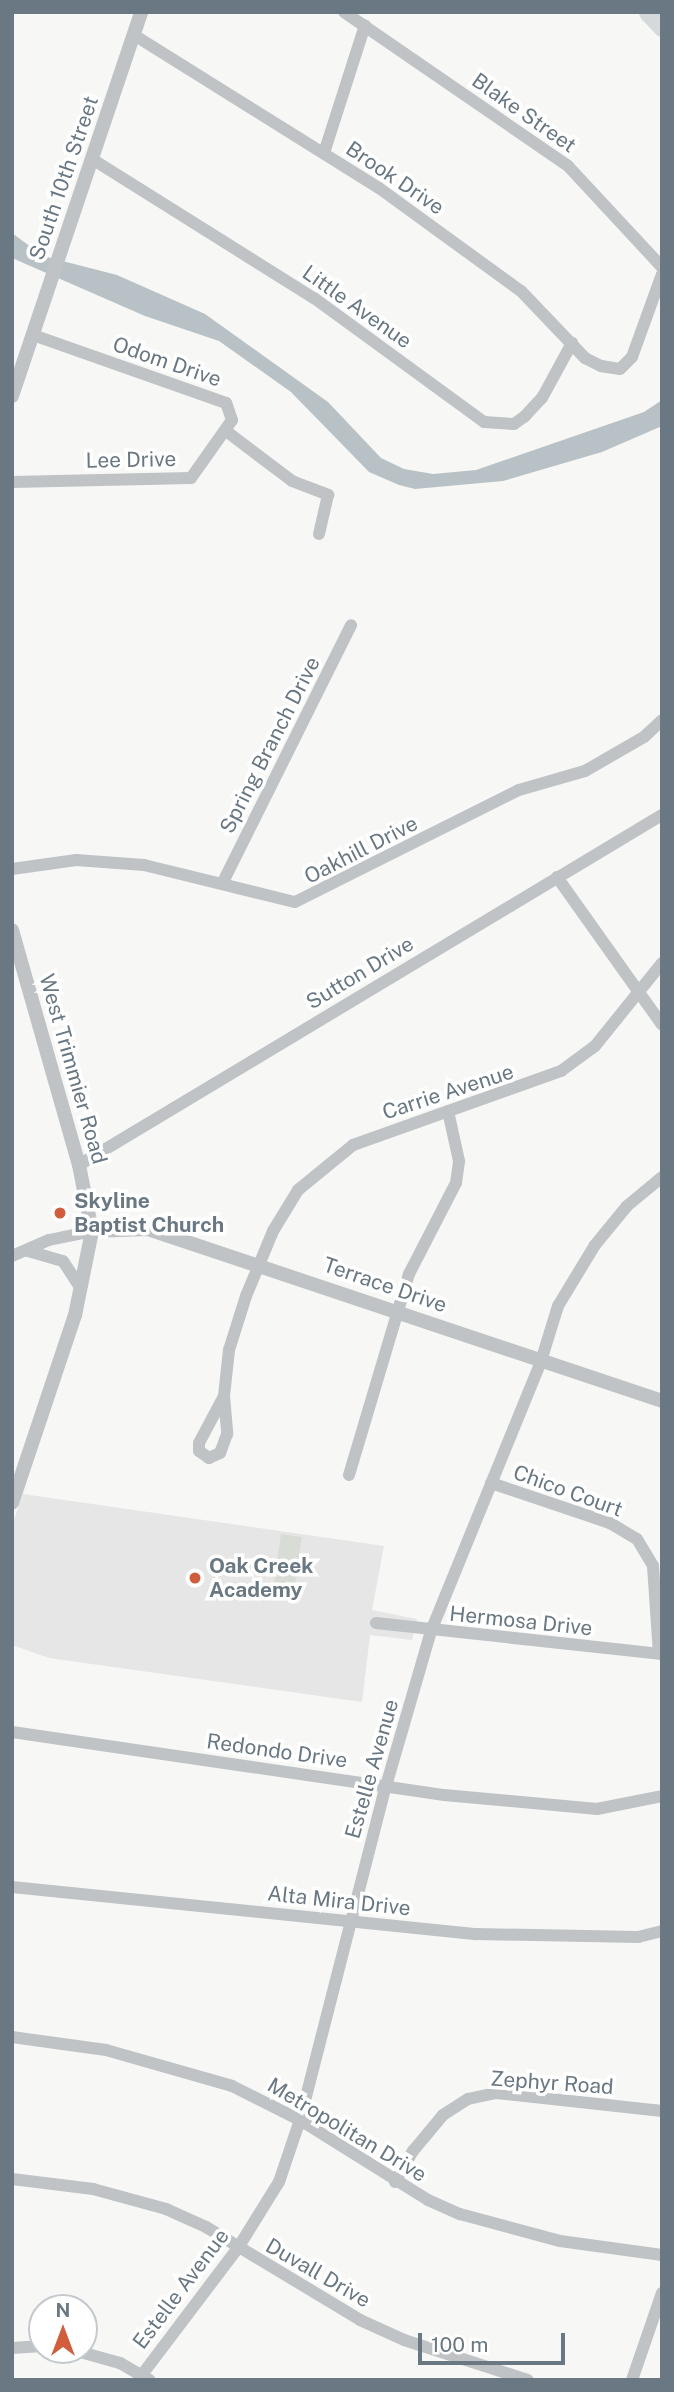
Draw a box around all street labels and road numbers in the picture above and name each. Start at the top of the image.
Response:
street label: Blake Street [467,68,581,158]
street label: South 10th Street [24,93,104,263]
street label: Brook Drive [341,136,449,220]
street label: Little Avenue [298,260,416,354]
street label: Odom Drive [109,332,225,392]
street label: Lee Drive [85,447,177,473]
street label: Spring Branch Drive [215,653,325,837]
street label: Oakhill Drive [300,811,422,889]
street label: Sutton Drive [302,931,418,1015]
street label: West Trimmier Road [34,971,112,1167]
street label: Carrie Avenue [379,1059,517,1125]
street label: Terrace Drive [320,1252,450,1318]
street label: Chico Court [510,1460,626,1522]
street label: Hermosa Drive [448,1601,594,1641]
street label: Estelle Avenue [340,1696,404,1842]
street label: Redondo Drive [205,1729,349,1773]
street label: Alta Mira Drive [266,1881,412,1921]
street label: Zephyr Road [490,2066,614,2100]
street label: Metropolitan Drive [263,2073,431,2187]
street label: Estelle Avenue [128,2224,234,2354]
street label: Duvall Drive [261,2233,375,2313]

